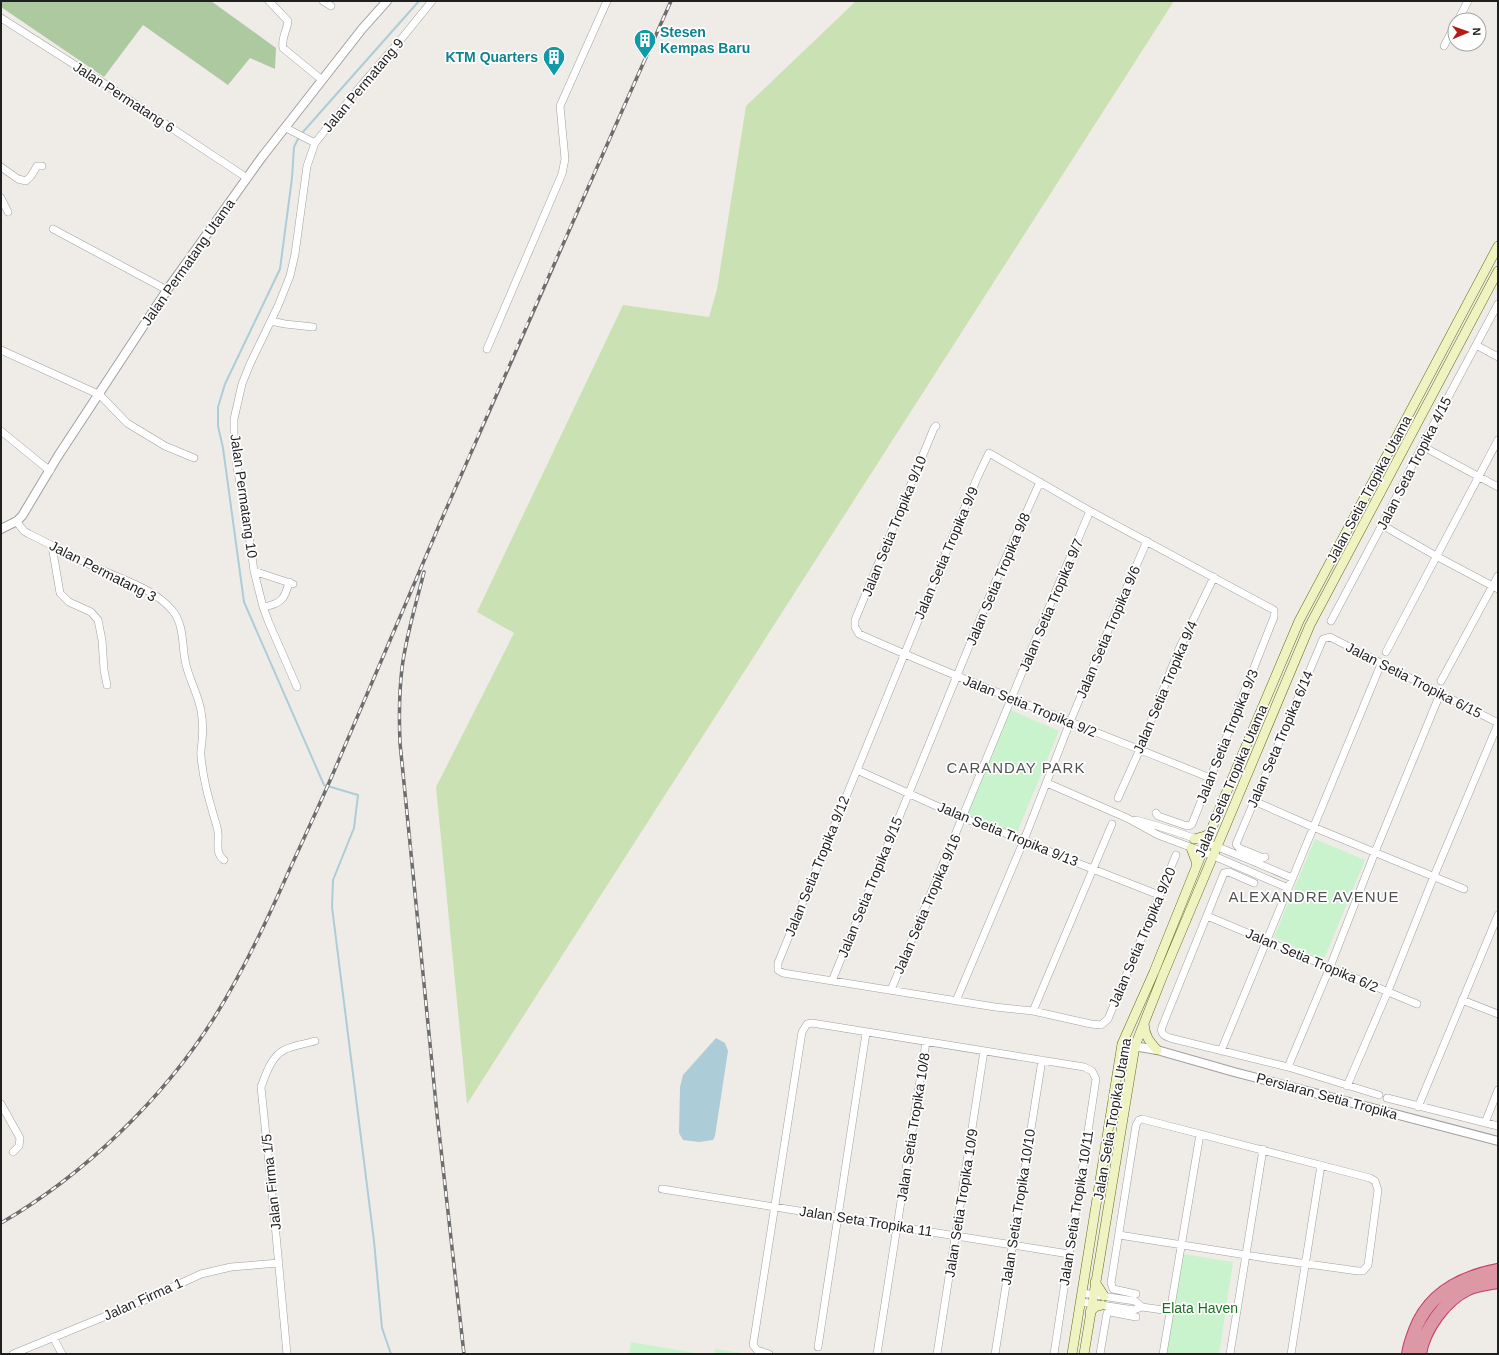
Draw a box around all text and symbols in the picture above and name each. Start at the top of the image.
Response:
north arrow [1447,12,1487,52]
place label: Stesen Kempas Baru [660,24,750,56]
building icon: Stesen Kempas Baru [632,27,658,60]
text: N [1471,27,1483,36]
street label: Jalan Permatang 9 [319,35,407,135]
building icon: KTM Quarters [541,44,567,77]
place label: KTM Quarters [445,49,538,65]
street label: Jalan Permatang 6 [70,58,178,136]
street label: Jalan Permatang Utama [138,195,238,328]
street label: Jalan Seta Tropika 4/15 [1373,394,1455,532]
street label: Jalan Setia Tropika Utama [1323,413,1415,565]
street label: Jalan Permatang 10 [227,433,261,559]
street label: Jalan Setia Tropika 9/10 [858,453,930,599]
street label: Jalan Setia Tropika 9/9 [911,484,981,622]
street label: Jalan Setia Tropika 9/8 [963,510,1033,648]
street label: Jalan Setia Tropika 9/7 [1016,536,1086,674]
street label: Jalan Permatang 3 [47,537,159,605]
street label: Jalan Setia Tropika 9/6 [1073,563,1143,701]
street label: Jalan Setia Tropika 9/4 [1130,618,1200,756]
street label: Jalan Setia Tropika 6/15 [1343,639,1485,721]
street label: Jalan Setia Tropika 9/3 [1193,667,1261,805]
street label: Jalan Seta Tropika 6/14 [1244,668,1316,810]
street label: Jalan Setia Tropika 9/2 [961,672,1099,740]
street label: Jalan Setia Tropika Utama [1192,702,1271,860]
district label: CARANDAY PARK [947,759,1085,776]
street label: Jalan Setia Tropika 9/12 [781,793,853,939]
street label: Jalan Setia Tropika 9/13 [935,798,1081,870]
street label: Jalan Setia Tropika 9/15 [834,814,906,960]
street label: Jalan Setia Tropika 9/16 [890,832,964,976]
street label: Jalan Setia Tropika 9/20 [1105,865,1179,1009]
district label: ALEXANDRE AVENUE [1229,888,1399,905]
street label: Jalan Setia Tropika 6/2 [1243,925,1381,995]
street label: Jalan Setia Tropika Utama [1090,1037,1134,1201]
street label: Jalan Setia Tropika 10/8 [893,1051,933,1202]
street label: Persiaran Setia Tropika [1255,1069,1400,1123]
street label: Jalan Setia Tropika 10/9 [941,1127,981,1278]
street label: Jalan Setia Tropika 10/10 [998,1128,1038,1286]
street label: Jalan Setia Tropika 10/11 [1056,1129,1096,1287]
street label: Jalan Firma 1/5 [258,1133,284,1231]
street label: Jalan Seta Tropika 11 [798,1203,934,1239]
street label: Jalan Firma 1 [101,1274,185,1324]
park label: Elata Haven [1162,1300,1238,1316]

